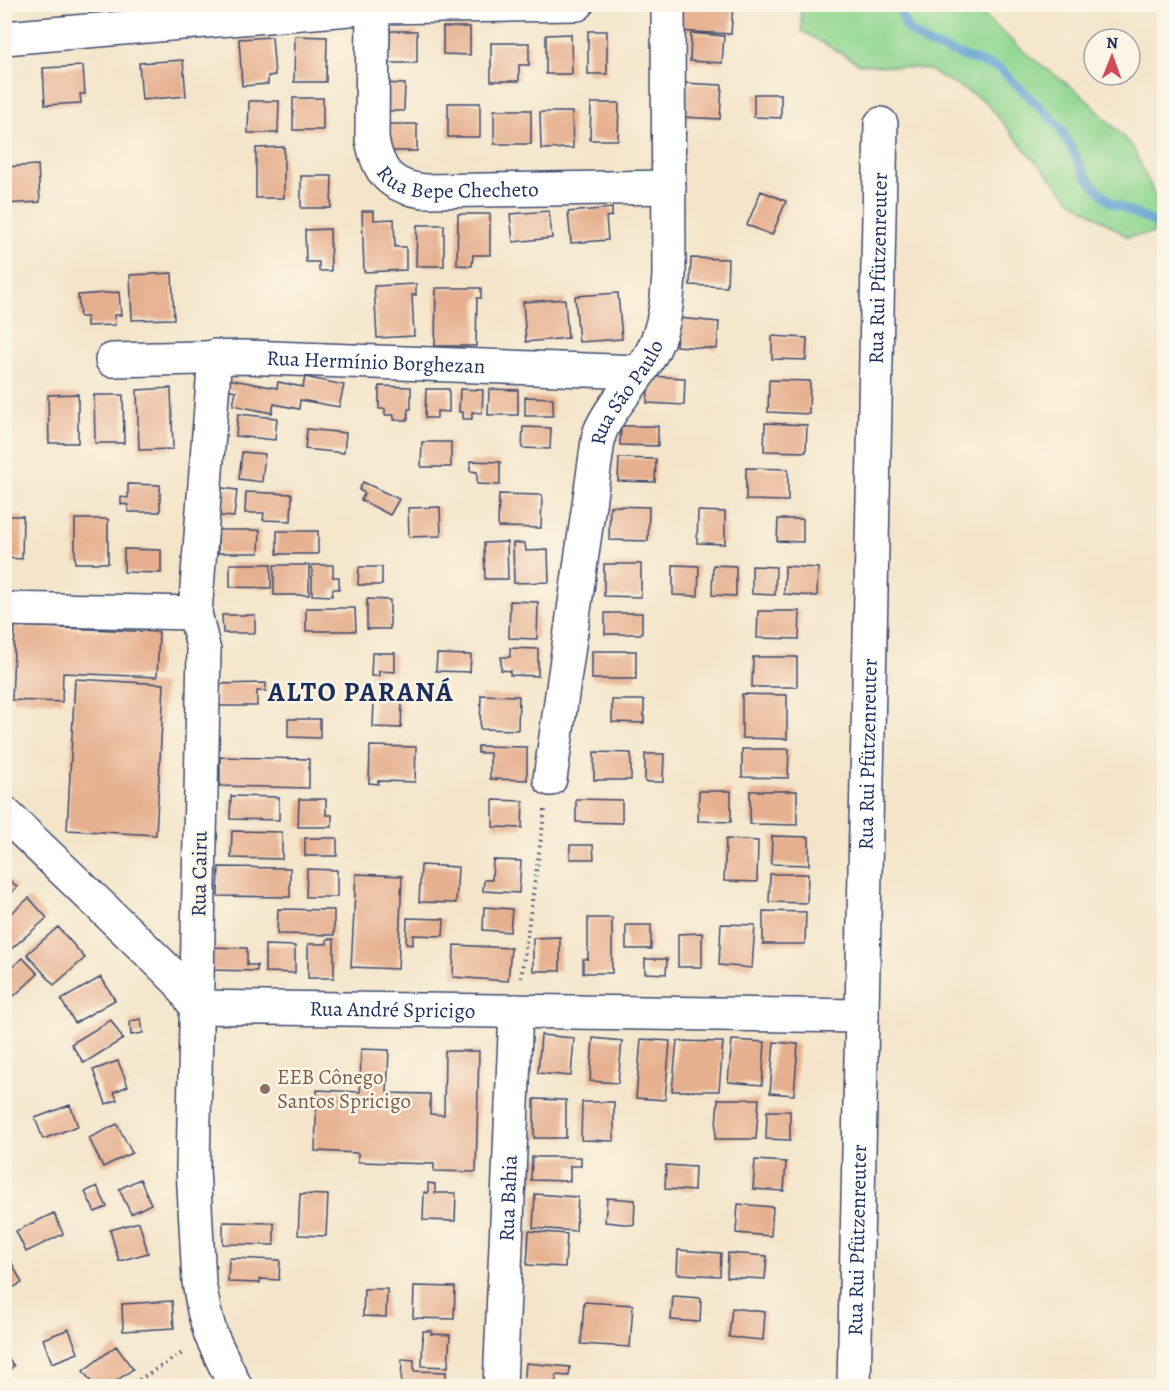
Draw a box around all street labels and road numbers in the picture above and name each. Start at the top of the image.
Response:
street label: Rua Bepe Checheto [370,160,539,205]
street label: Rua Rui Pfützenreuter [862,172,894,364]
street label: Rua São Paulo [584,335,670,447]
street label: Rua Hermínio Borghezan [266,344,486,380]
street label: Rua Rui Pfützenreuter [851,658,884,850]
street label: Rua Cairu [184,830,214,917]
street label: Rua André Spricigo [309,995,475,1025]
street label: Rua Rui Pfützenreuter [841,1144,873,1336]
street label: Rua Bahia [492,1154,524,1242]

